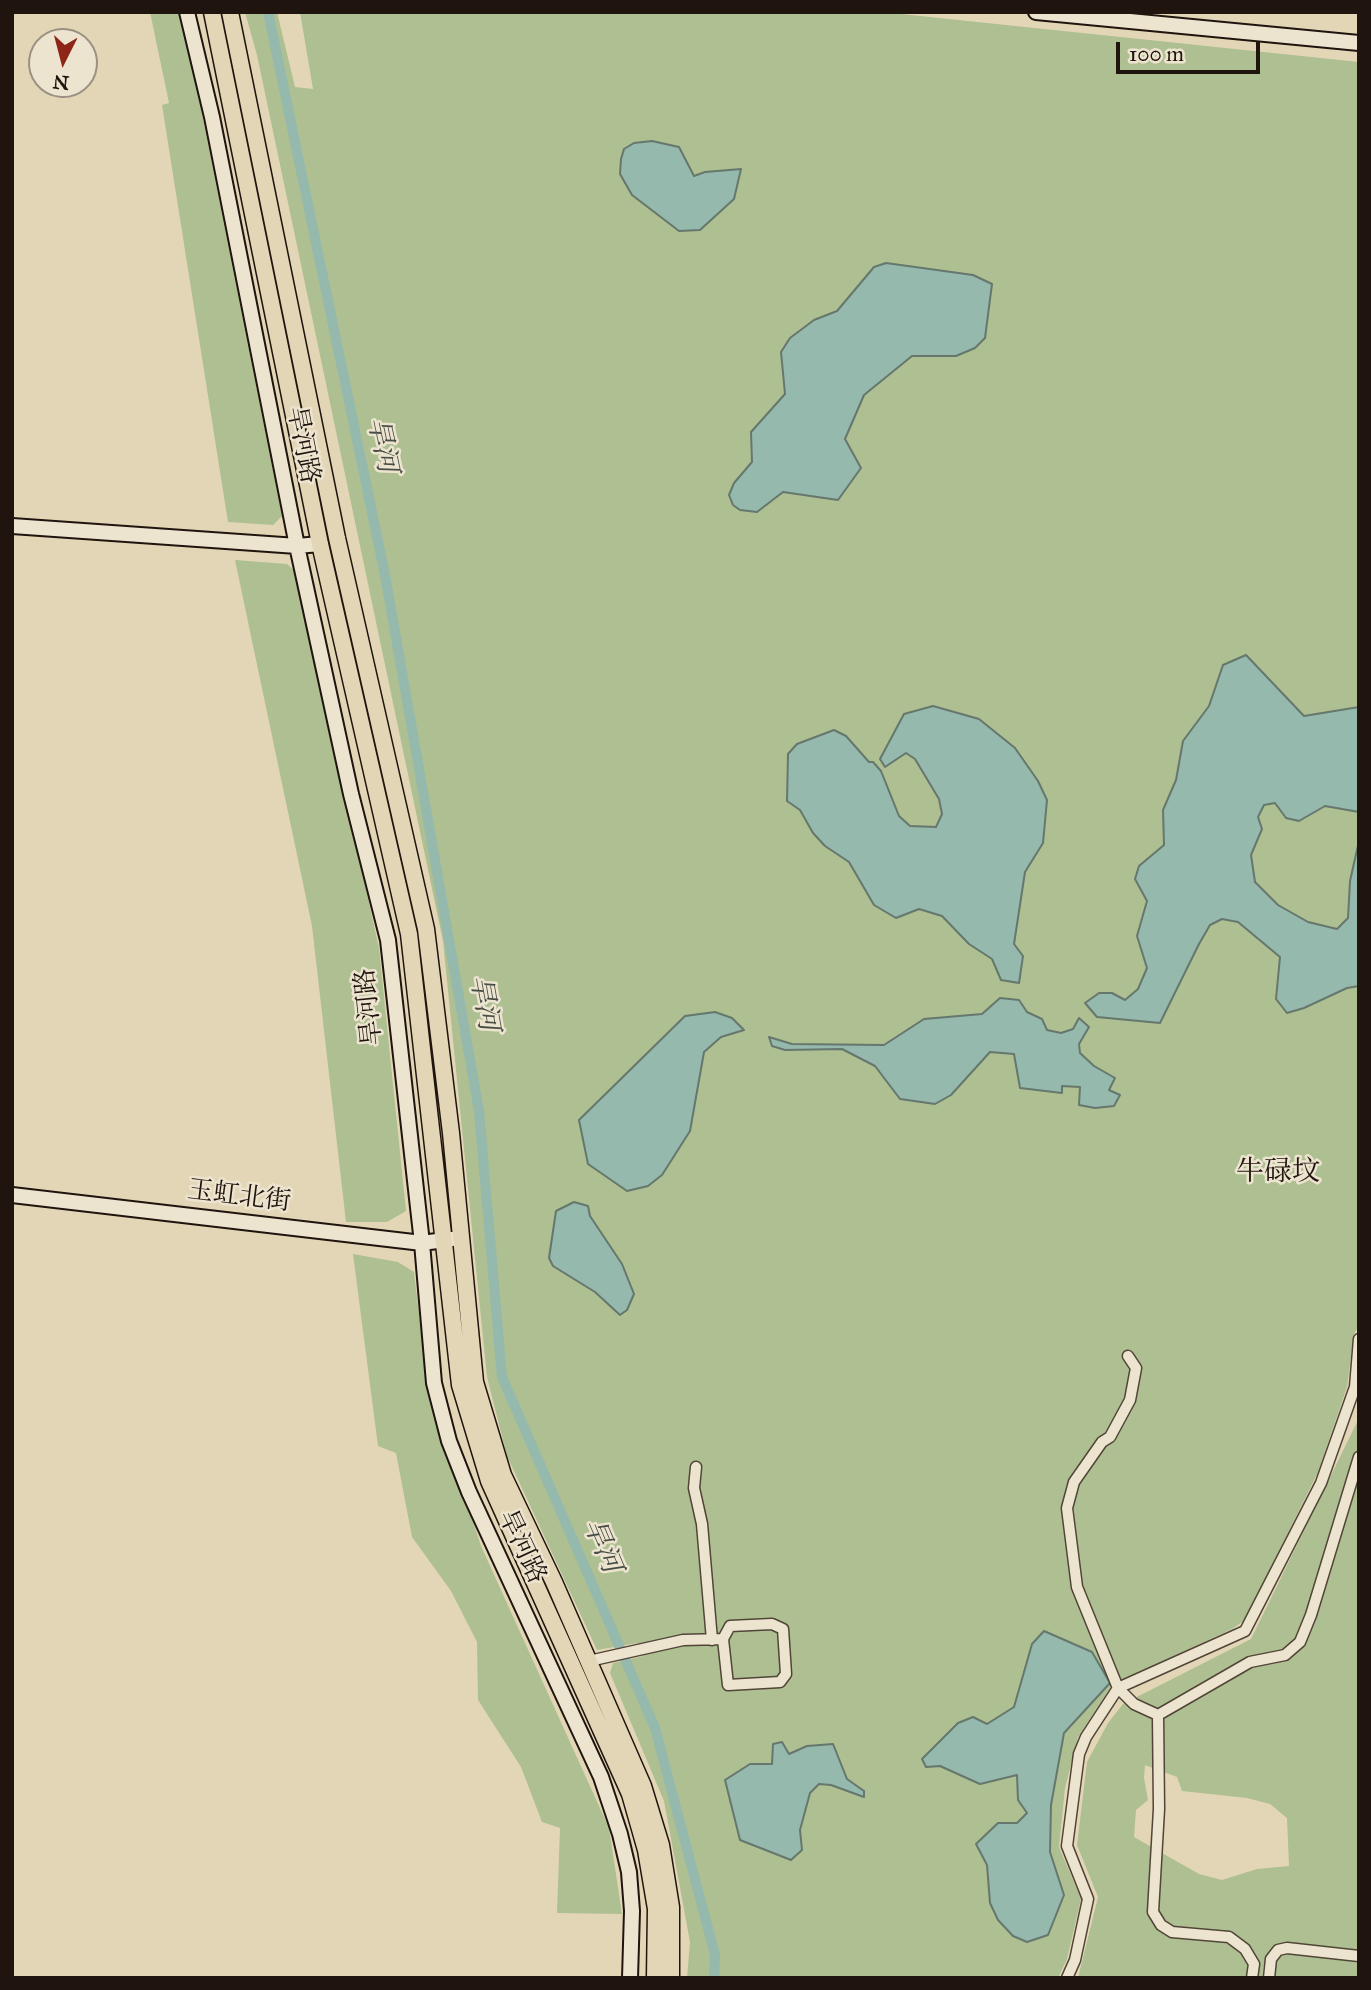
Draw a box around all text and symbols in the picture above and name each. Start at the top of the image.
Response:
north arrow [28,28,98,98]
scale bar [1119,28,1262,72]
text: 100 m [1129,41,1184,67]
text: N [52,70,70,95]
street label: 旱河路 [279,404,325,486]
water label: 旱河 [359,414,403,476]
street label: 旱河路 [350,967,390,1047]
water label: 旱河 [462,973,504,1033]
district label: 牛碌坟 [1236,1156,1320,1190]
street label: 玉虹北街 [185,1175,293,1219]
street label: 旱河路 [490,1505,552,1589]
water label: 旱河 [575,1514,627,1578]

